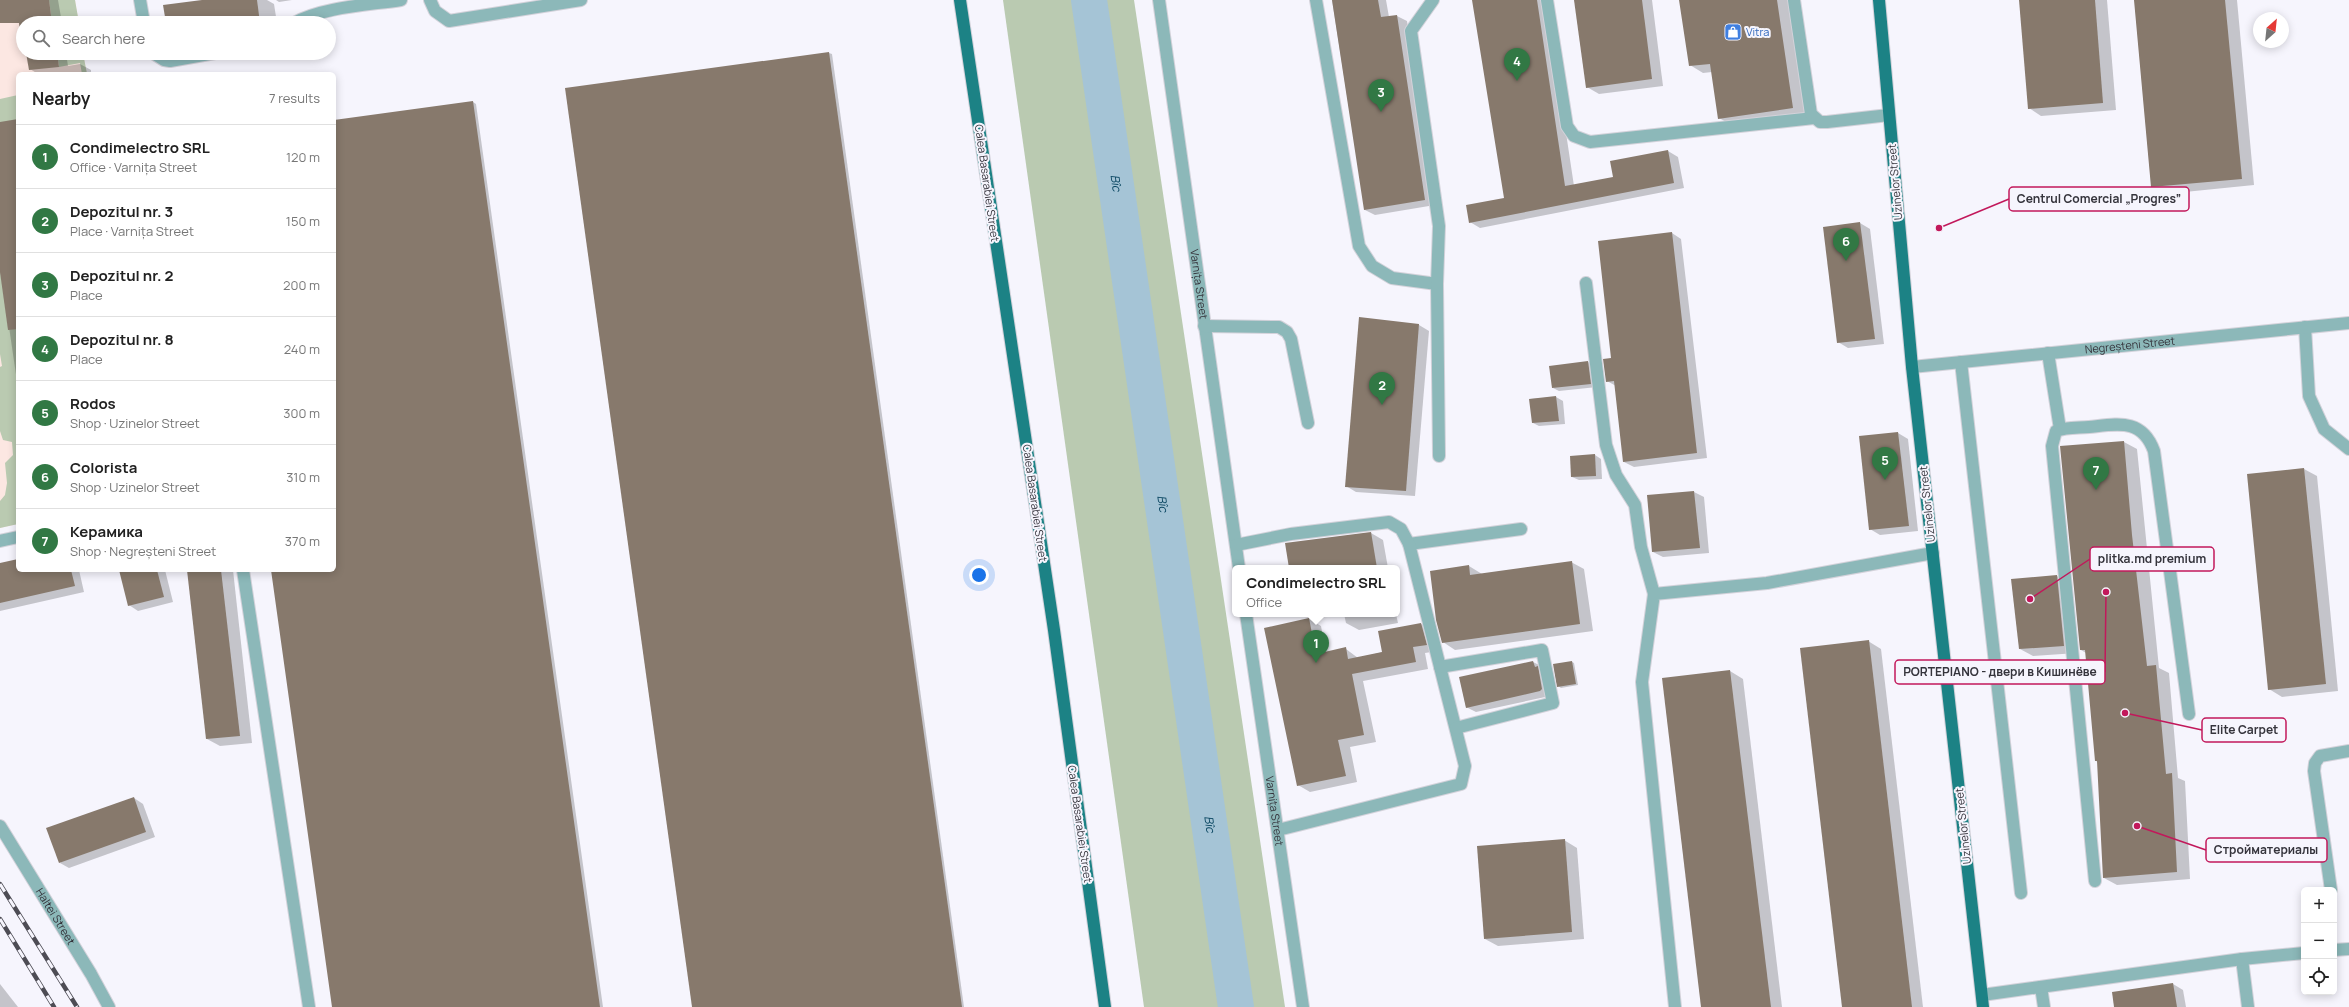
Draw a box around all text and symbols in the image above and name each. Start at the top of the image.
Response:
north arrow [2253,12,2289,48]
search box [16,16,336,60]
shop icon: Vitra [1723,22,1743,42]
place label: Vitra [1746,24,1769,39]
icon: search [30,27,52,49]
text: Search here [62,28,145,49]
pin: 4 [1504,48,1530,81]
pin: 3 [1368,79,1394,112]
text: Nearby [32,87,90,110]
text: 7 results [269,89,320,107]
street label: Calea Basarabiei Street [972,123,1003,243]
text: Condimelectro SRL [70,137,210,158]
street label: Uzinelor Street [1884,143,1905,221]
text: 1 [42,148,48,166]
text: 120 m [286,148,320,166]
text: Office · Varnița Street [70,158,197,176]
water label: Bîc [1107,173,1126,194]
callout: Centrul Comercial „Progres” [2009,187,2189,211]
text: Centrul Comercial „Progres” [2017,190,2181,207]
text: Depozitul nr. 3 [70,201,173,222]
text: 2 [41,212,49,230]
text: 150 m [286,212,320,230]
text: Place · Varnița Street [70,222,194,240]
pin: 6 [1833,228,1859,261]
street label: Varnița Street [1187,248,1212,320]
text: Depozitul nr. 2 [70,265,173,286]
text: 3 [41,276,49,294]
text: 200 m [283,276,320,294]
text: Place [70,286,103,304]
text: Depozitul nr. 8 [70,329,174,350]
street label: Negreșteni Street [2084,333,2176,357]
text: 4 [41,340,49,358]
text: 240 m [284,340,320,358]
text: Place [70,350,103,368]
pin: 2 [1369,372,1395,405]
text: Rodos [70,393,116,414]
text: 5 [41,404,49,422]
text: 300 m [283,404,320,422]
text: Shop · Uzinelor Street [70,414,200,432]
street label: Calea Basarabiei Street [1020,443,1051,563]
pin: 5 [1872,447,1898,480]
text: Colorista [70,457,137,478]
pin: 7 [2083,457,2109,490]
street label: Uzinelor Street [1915,465,1938,543]
text: 6 [41,468,49,486]
text: 310 m [286,468,320,486]
text: Shop · Uzinelor Street [70,478,200,496]
water label: Bîc [1153,494,1173,514]
text: Керамика [70,521,143,542]
text: 7 [42,532,48,550]
text: 370 m [285,532,320,550]
text: Shop · Negreșteni Street [70,542,216,560]
callout: plitka.md premium [2090,547,2214,571]
text: plitka.md premium [2098,550,2206,567]
your location [969,565,989,585]
popup [1232,565,1400,617]
text: Condimelectro SRL [1246,572,1386,593]
text: Office [1246,593,1282,611]
pin: 1 [1303,630,1329,663]
callout: PORTEPIANO - двери в Кишинёве [1895,660,2105,684]
text: PORTEPIANO - двери в Кишинёве [1903,663,2097,680]
callout: Elite Carpet [2202,718,2286,742]
text: Elite Carpet [2210,721,2278,738]
street label: Calea Basarabiei Street [1065,764,1096,884]
street label: Varnița Street [1263,775,1288,847]
street label: Uzinelor Street [1951,787,1974,865]
water label: Bîc [1200,815,1220,835]
callout: Стройматериалы [2206,838,2327,862]
text: Стройматериалы [2214,841,2318,858]
street label: Haltei Street [33,885,79,947]
map controls [2301,887,2337,995]
button: + [2301,887,2337,923]
button: − [2301,923,2337,959]
button: locate [2301,959,2337,995]

